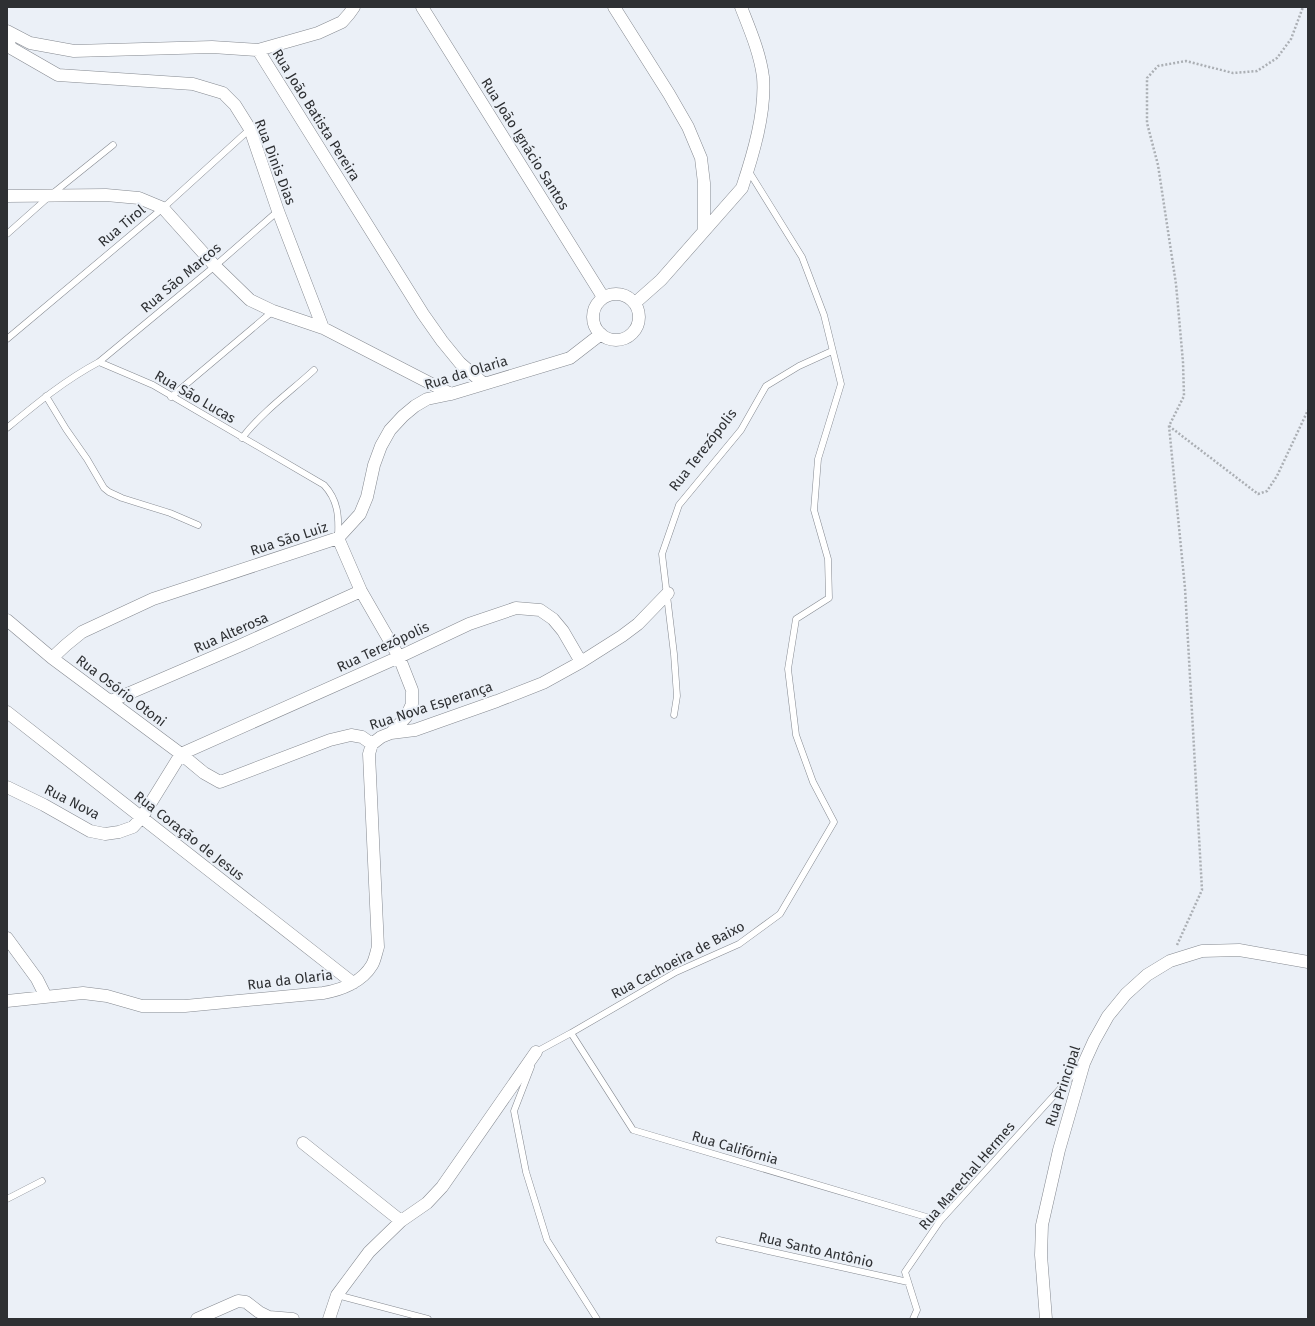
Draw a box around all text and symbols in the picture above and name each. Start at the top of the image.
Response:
street label: Rua João Batista Pereira [268,46,364,184]
street label: Rua João Ignácio Santos [477,75,573,214]
street label: Rua Dinis Dias [251,117,299,208]
street label: Rua Tirol [95,201,149,251]
street label: Rua São Marcos [137,239,225,317]
street label: Rua da Olaria [422,352,510,394]
street label: Rua São Lucas [152,367,239,427]
street label: Rua Terezópolis [666,405,741,495]
street label: Rua São Luiz [248,519,330,559]
street label: Rua Alterosa [191,609,271,657]
street label: Rua Terezópolis [334,618,432,676]
street label: Rua Osório Otoni [73,652,169,730]
street label: Rua Nova Esperança [367,678,495,734]
street label: Rua Nova [41,781,103,823]
street label: Rua Coração de Jesus [131,788,248,885]
street label: Rua Cachoeira de Baixo [608,918,748,1002]
street label: Rua da Olaria [246,966,334,994]
street label: Rua Principal [1042,1044,1084,1128]
street label: Rua Marechal Hermes [915,1118,1019,1234]
street label: Rua Califórnia [690,1128,780,1168]
street label: Rua Santo Antônio [757,1228,875,1272]

